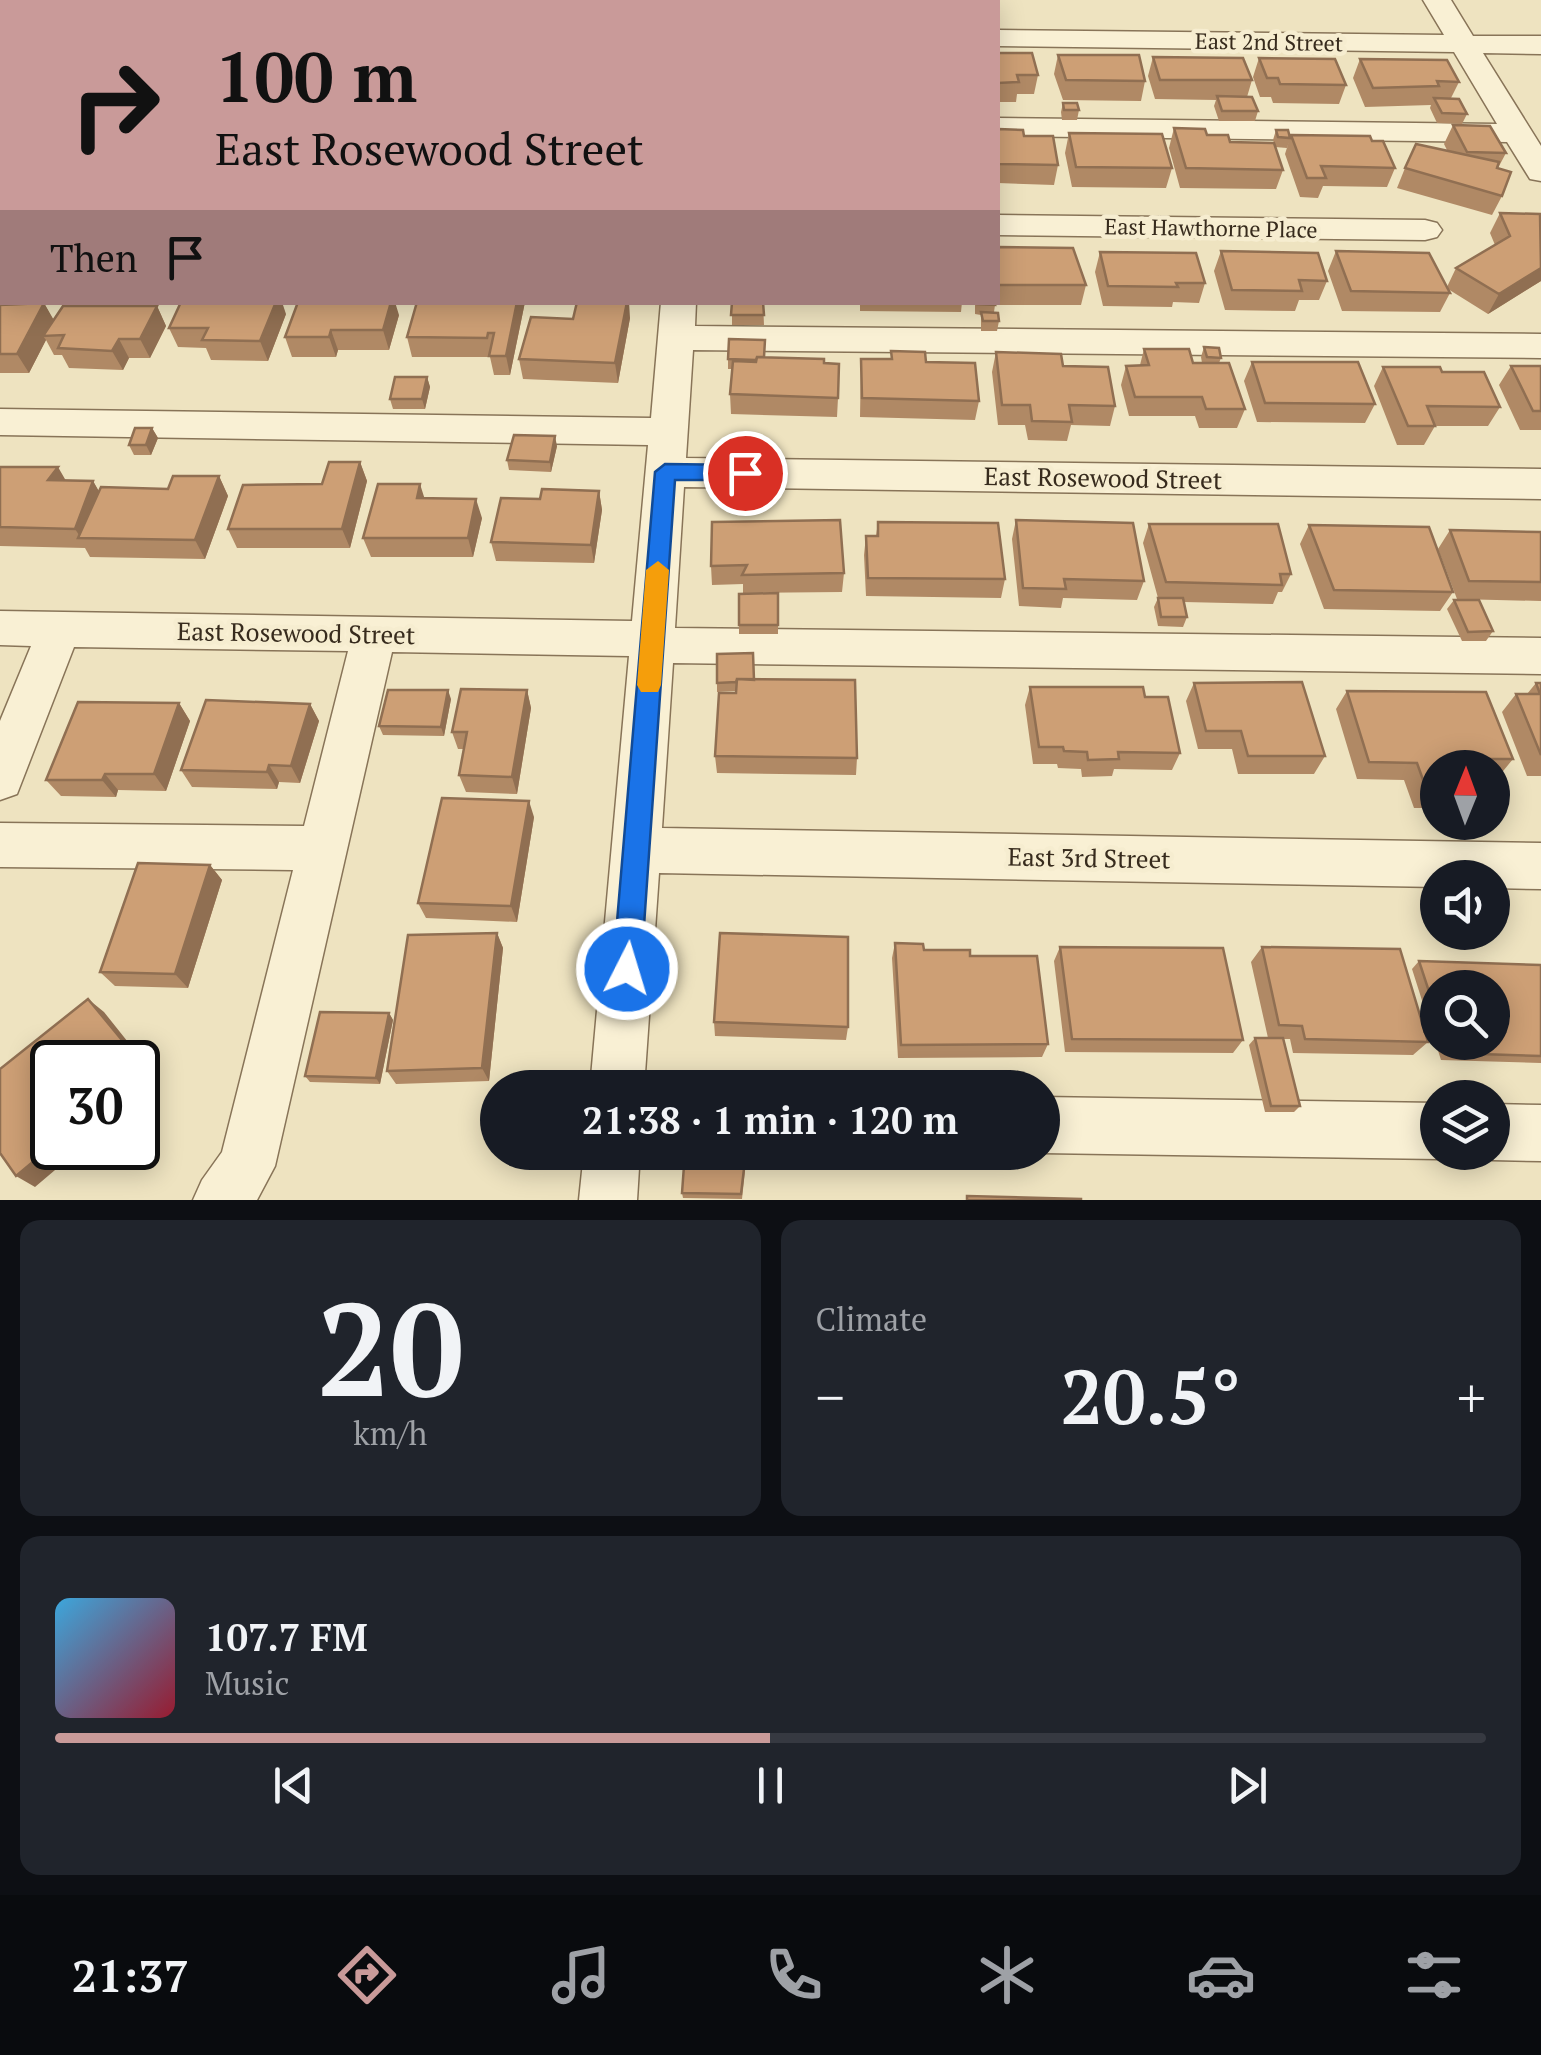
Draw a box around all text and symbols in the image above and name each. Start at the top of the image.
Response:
street label: East 2nd Street [1195,26,1343,57]
text: 100 m [215,29,417,122]
icon: right [50,40,180,170]
text: East Rosewood Street [215,118,644,178]
street label: East Hawthorne Place [1104,211,1318,244]
icon: arrive [158,230,213,285]
text: Then [50,233,138,283]
pin [703,431,788,516]
icon: arrive [718,446,773,501]
street label: East Rosewood Street [984,459,1222,496]
street label: East Rosewood Street [177,614,415,651]
north arrow [1420,750,1510,840]
map controls [1420,750,1510,1170]
street label: East 3rd Street [1007,840,1171,875]
button: sound [1420,860,1510,950]
position arrow [575,917,679,1021]
button: search [1420,970,1510,1060]
speed limit sign: 30 [30,1040,160,1170]
button: layers [1420,1080,1510,1170]
text: 21:38 · 1 min · 120 m [582,1095,958,1145]
text: 20 [317,1261,464,1433]
text: Climate [816,1298,927,1340]
text: 20.5° [1061,1346,1241,1445]
text: − [816,1360,845,1433]
text: + [1457,1360,1486,1433]
text: km/h [353,1412,427,1454]
text: 107.7 FM [205,1612,368,1662]
text: Music [205,1662,290,1704]
icon: previous [266,1758,321,1813]
icon: pause [743,1758,798,1813]
icon: next [1220,1758,1275,1813]
icon: directions [332,1940,402,2010]
icon: music [546,1940,616,2010]
icon: phone [759,1940,829,2010]
icon: climate [972,1940,1042,2010]
icon: car [1186,1940,1256,2010]
icon: filters [1399,1940,1469,2010]
text: 21:37 [72,1945,189,2005]

